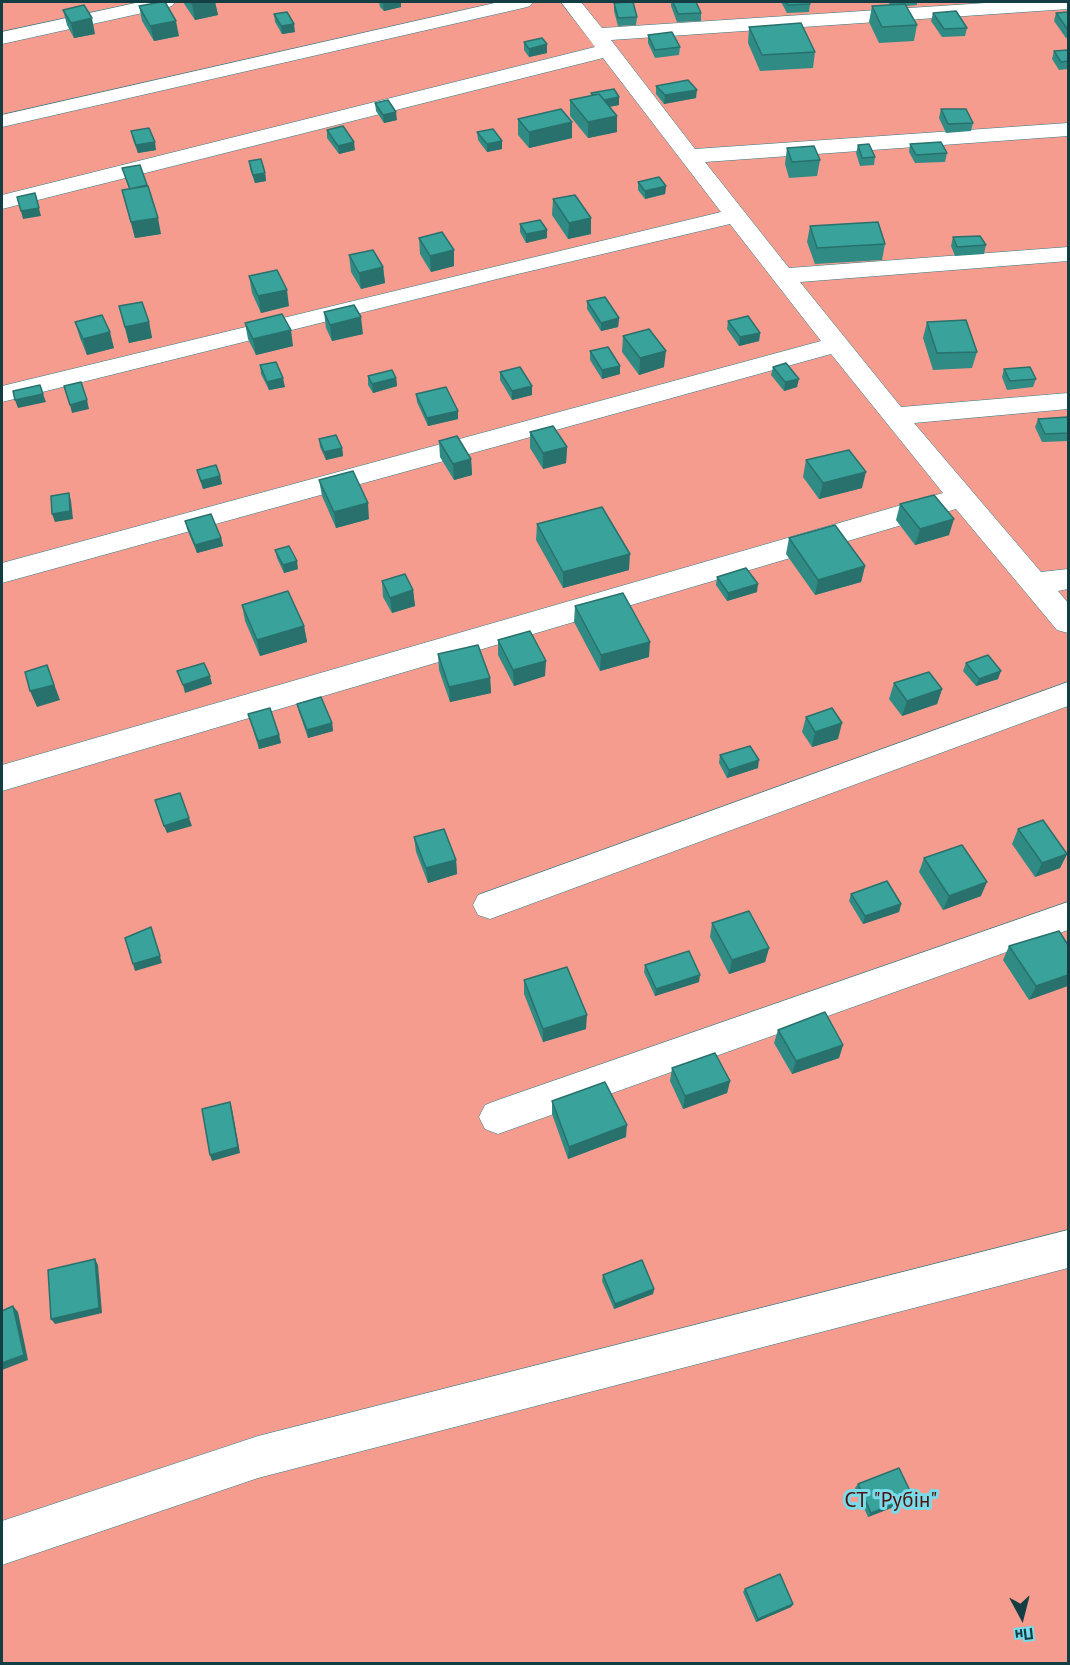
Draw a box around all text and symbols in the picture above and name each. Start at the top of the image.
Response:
park label: СТ "Рубін" [845,1488,937,1514]
north arrow [992,1587,1052,1647]
text: Пн [1014,1624,1035,1646]

